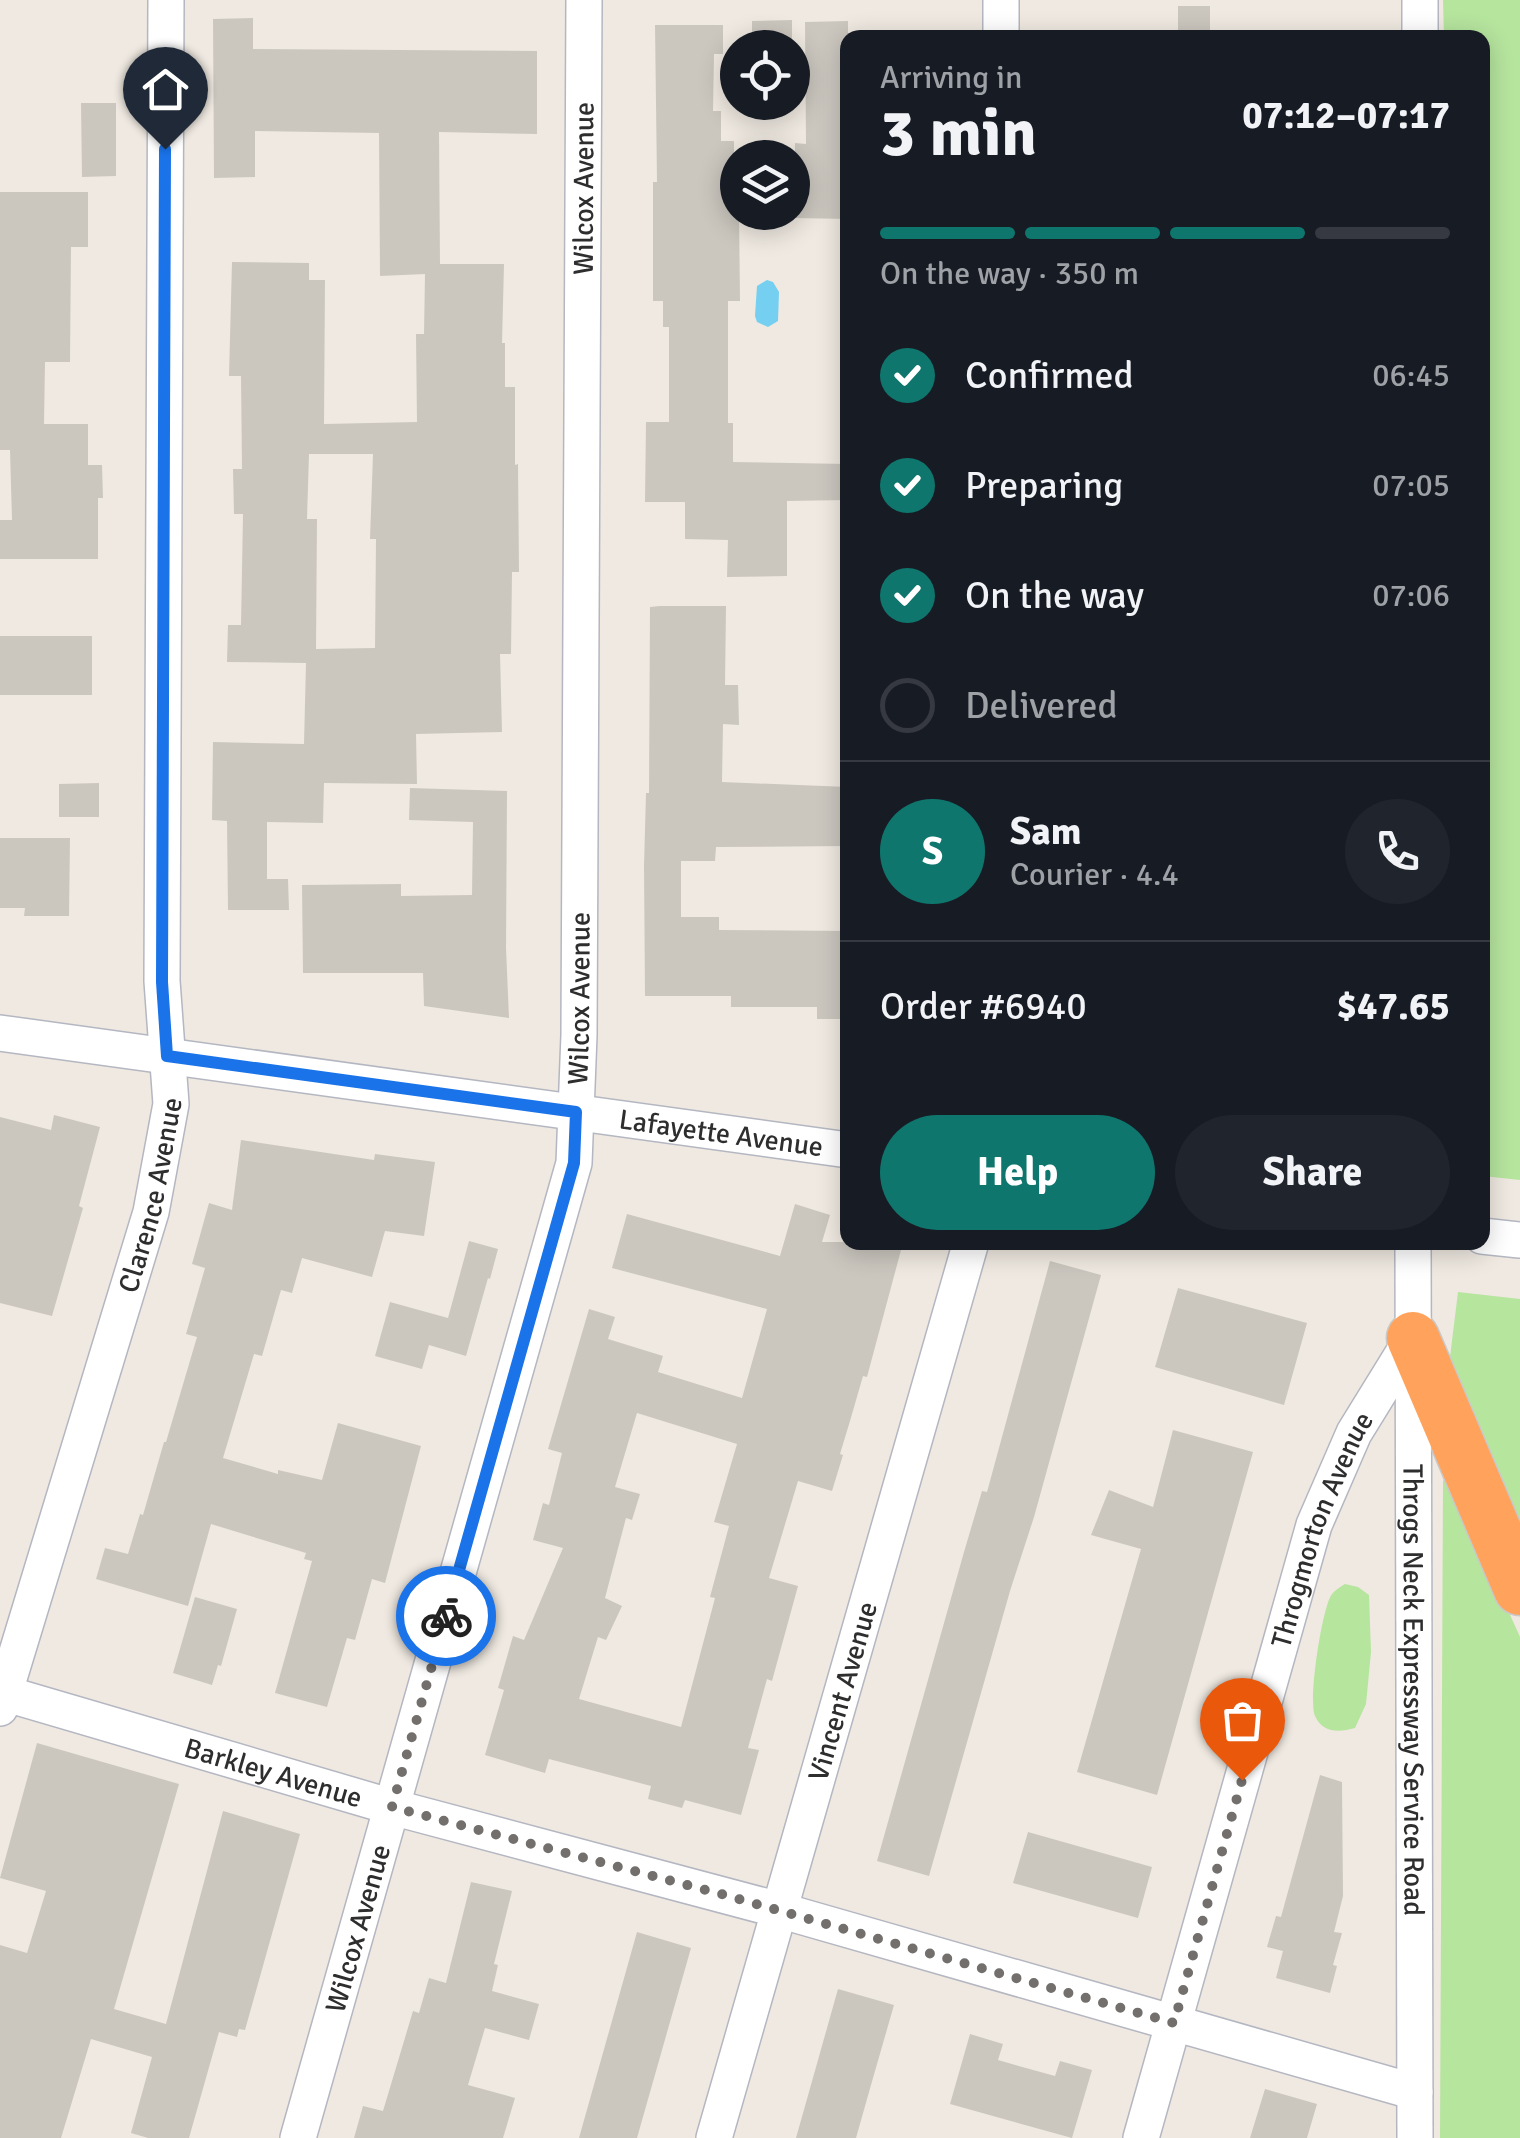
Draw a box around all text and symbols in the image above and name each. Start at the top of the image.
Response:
map controls [720,30,810,230]
button: locate [720,30,810,120]
pin [123,47,208,150]
text: Arriving in [880,58,1022,97]
icon: home [138,62,193,117]
text: 07:12–07:17 [1242,92,1450,139]
text: 3 min [880,94,1037,174]
street label: Wilcox Avenue [567,102,602,275]
button: layers [720,140,810,230]
text: On the way · 350 m [880,254,1139,293]
icon: check [880,348,935,403]
text: Confirmed [965,352,1134,399]
text: 06:45 [1372,356,1450,395]
icon: check [880,458,935,513]
text: Preparing [965,462,1123,509]
text: 07:05 [1372,466,1450,505]
icon: check [880,568,935,623]
text: On the way [965,572,1144,619]
text: 07:06 [1372,576,1450,615]
text: Delivered [965,682,1118,729]
button: phone [1345,799,1450,904]
text: Sam [1010,808,1081,855]
text: S [922,828,943,875]
text: Courier · 4.4 [1010,855,1179,894]
street label: Wilcox Avenue [561,912,598,1086]
text: Order #6940 [880,983,1087,1030]
text: $47.65 [1337,983,1450,1030]
street label: Clarence Avenue [111,1095,190,1297]
street label: Lafayette Avenue [617,1103,825,1164]
button: Help [880,1115,1155,1230]
button: Share [1175,1115,1450,1230]
street label: Throgmorton Avenue [1264,1406,1381,1652]
street label: Throgs Neck Expressway Service Road [1395,1464,1431,1916]
courier [396,1566,496,1666]
icon: bike [419,1589,474,1644]
street label: Vincent Avenue [801,1598,885,1785]
pin [1200,1678,1285,1781]
icon: bag [1215,1693,1270,1748]
street label: Barkley Avenue [180,1731,366,1815]
street label: Wilcox Avenue [318,1841,398,2016]

